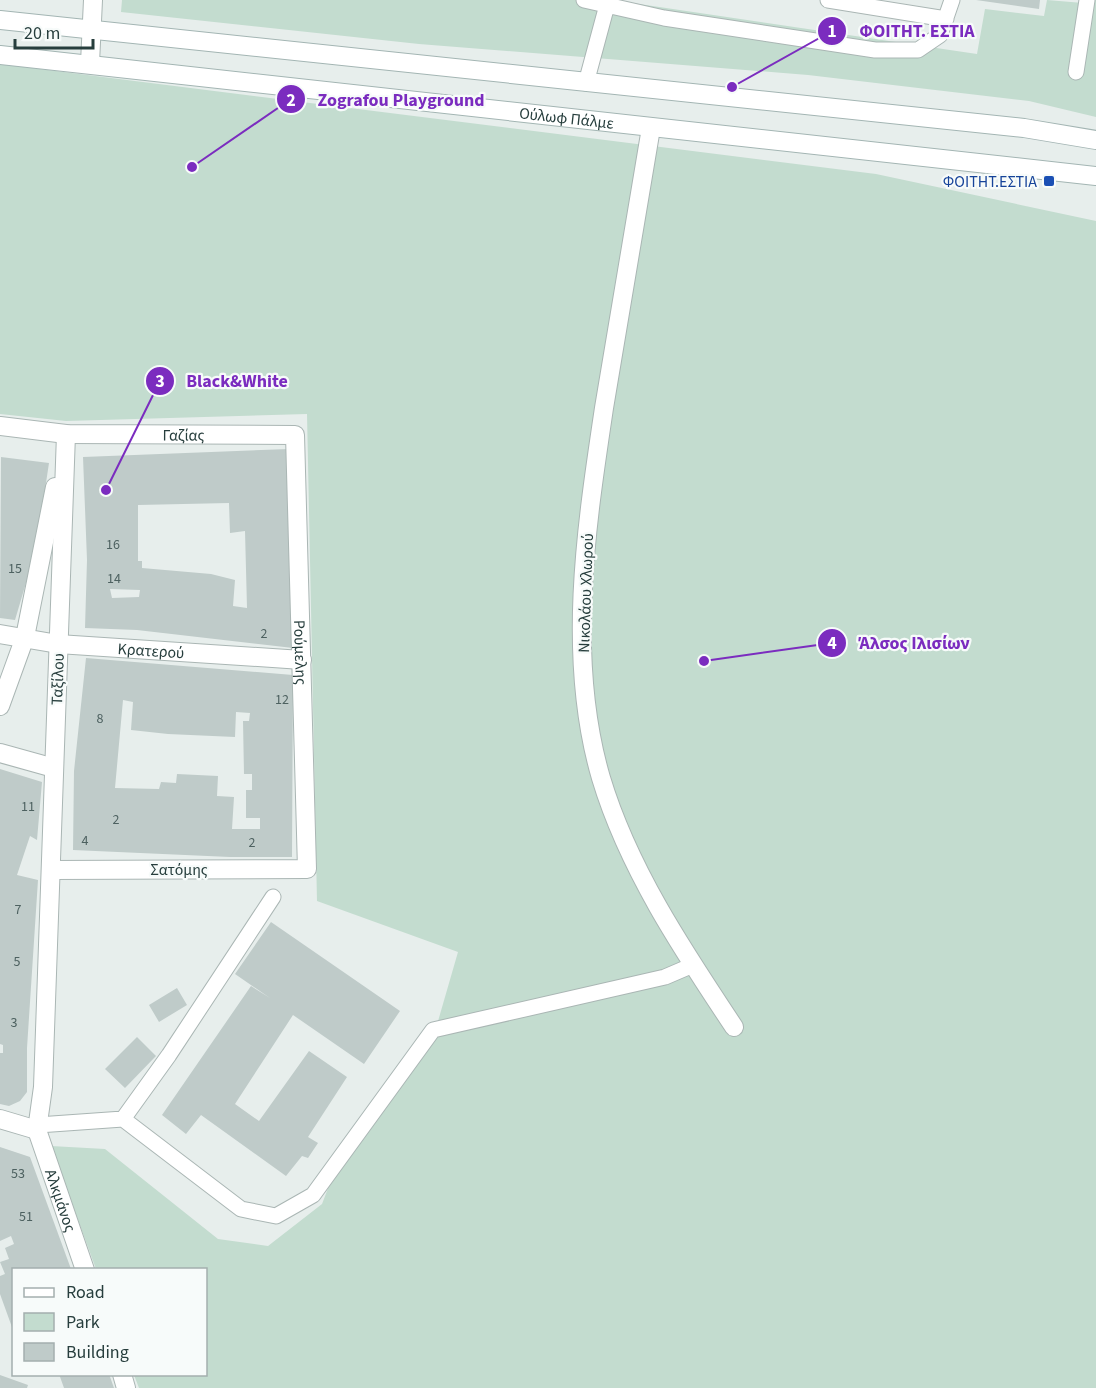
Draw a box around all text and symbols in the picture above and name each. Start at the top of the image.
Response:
scale bar [15,12,93,50]
callout: ΦΟΙΤΗΤ. ΕΣΤΙΑ [817,13,986,49]
text: 1 [827,19,837,44]
text: ΦΟΙΤΗΤ. ΕΣΤΙΑ [859,19,975,44]
text: 20 m [24,21,60,46]
callout: Zografou Playground [276,81,497,117]
text: 2 [286,88,296,113]
text: Zografou Playground [317,88,485,113]
street label: Ούλωφ Πάλμε [518,102,615,135]
place label: ΦΟΙΤΗΤ.ΕΣΤΙΑ [943,171,1037,193]
marker: ΦΟΙΤΗΤ.ΕΣΤΙΑ [1042,174,1056,188]
callout: Black&White [145,363,300,399]
text: 3 [155,369,165,394]
text: Black&White [186,369,288,394]
street label: Γαζίας [163,424,205,447]
street label: Νικολάου Χλωρού [573,533,599,653]
house number: 16 [106,535,120,555]
house number: 15 [8,559,22,579]
house number: 14 [107,569,121,589]
street label: Ρούμελης [288,620,312,685]
house number: 2 [261,624,268,644]
callout: Άλσος Ιλισίων [817,625,982,661]
text: 4 [827,631,837,656]
text: Άλσος Ιλισίων [858,631,970,656]
street label: Κρατερού [117,638,185,664]
street label: Ταξίλου [46,653,70,705]
house number: 12 [275,690,289,710]
house number: 8 [97,709,104,729]
house number: 11 [21,797,35,817]
house number: 2 [113,810,120,830]
house number: 4 [82,831,89,851]
house number: 2 [249,833,256,853]
street label: Σατόμης [150,859,208,881]
house number: 7 [15,900,22,920]
house number: 5 [14,952,21,972]
house number: 3 [11,1013,18,1033]
house number: 53 [11,1164,25,1184]
street label: Αλκμάνος [39,1166,81,1235]
house number: 51 [19,1207,33,1227]
legend [12,1268,207,1376]
text: Road [66,1280,105,1305]
text: Park [66,1310,100,1335]
text: Building [66,1340,129,1365]

